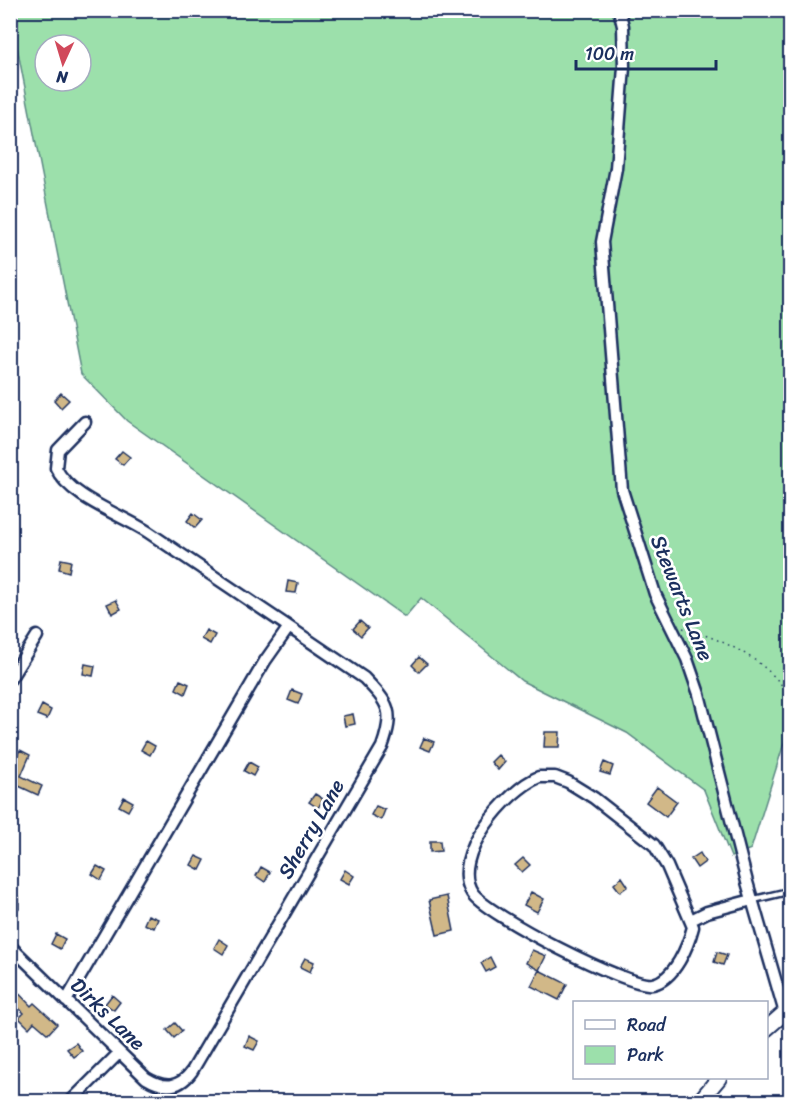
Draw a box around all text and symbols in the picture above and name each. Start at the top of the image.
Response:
north arrow [33,33,93,93]
scale bar [576,33,716,71]
text: 100 m [585,38,634,70]
text: N [55,63,70,92]
street label: Stewarts Lane [639,529,725,667]
street label: Sherry Lane [267,772,355,886]
street label: Dirks Lane [61,968,155,1060]
legend [573,1001,768,1079]
text: Road [627,1009,667,1041]
text: Park [627,1039,664,1071]

